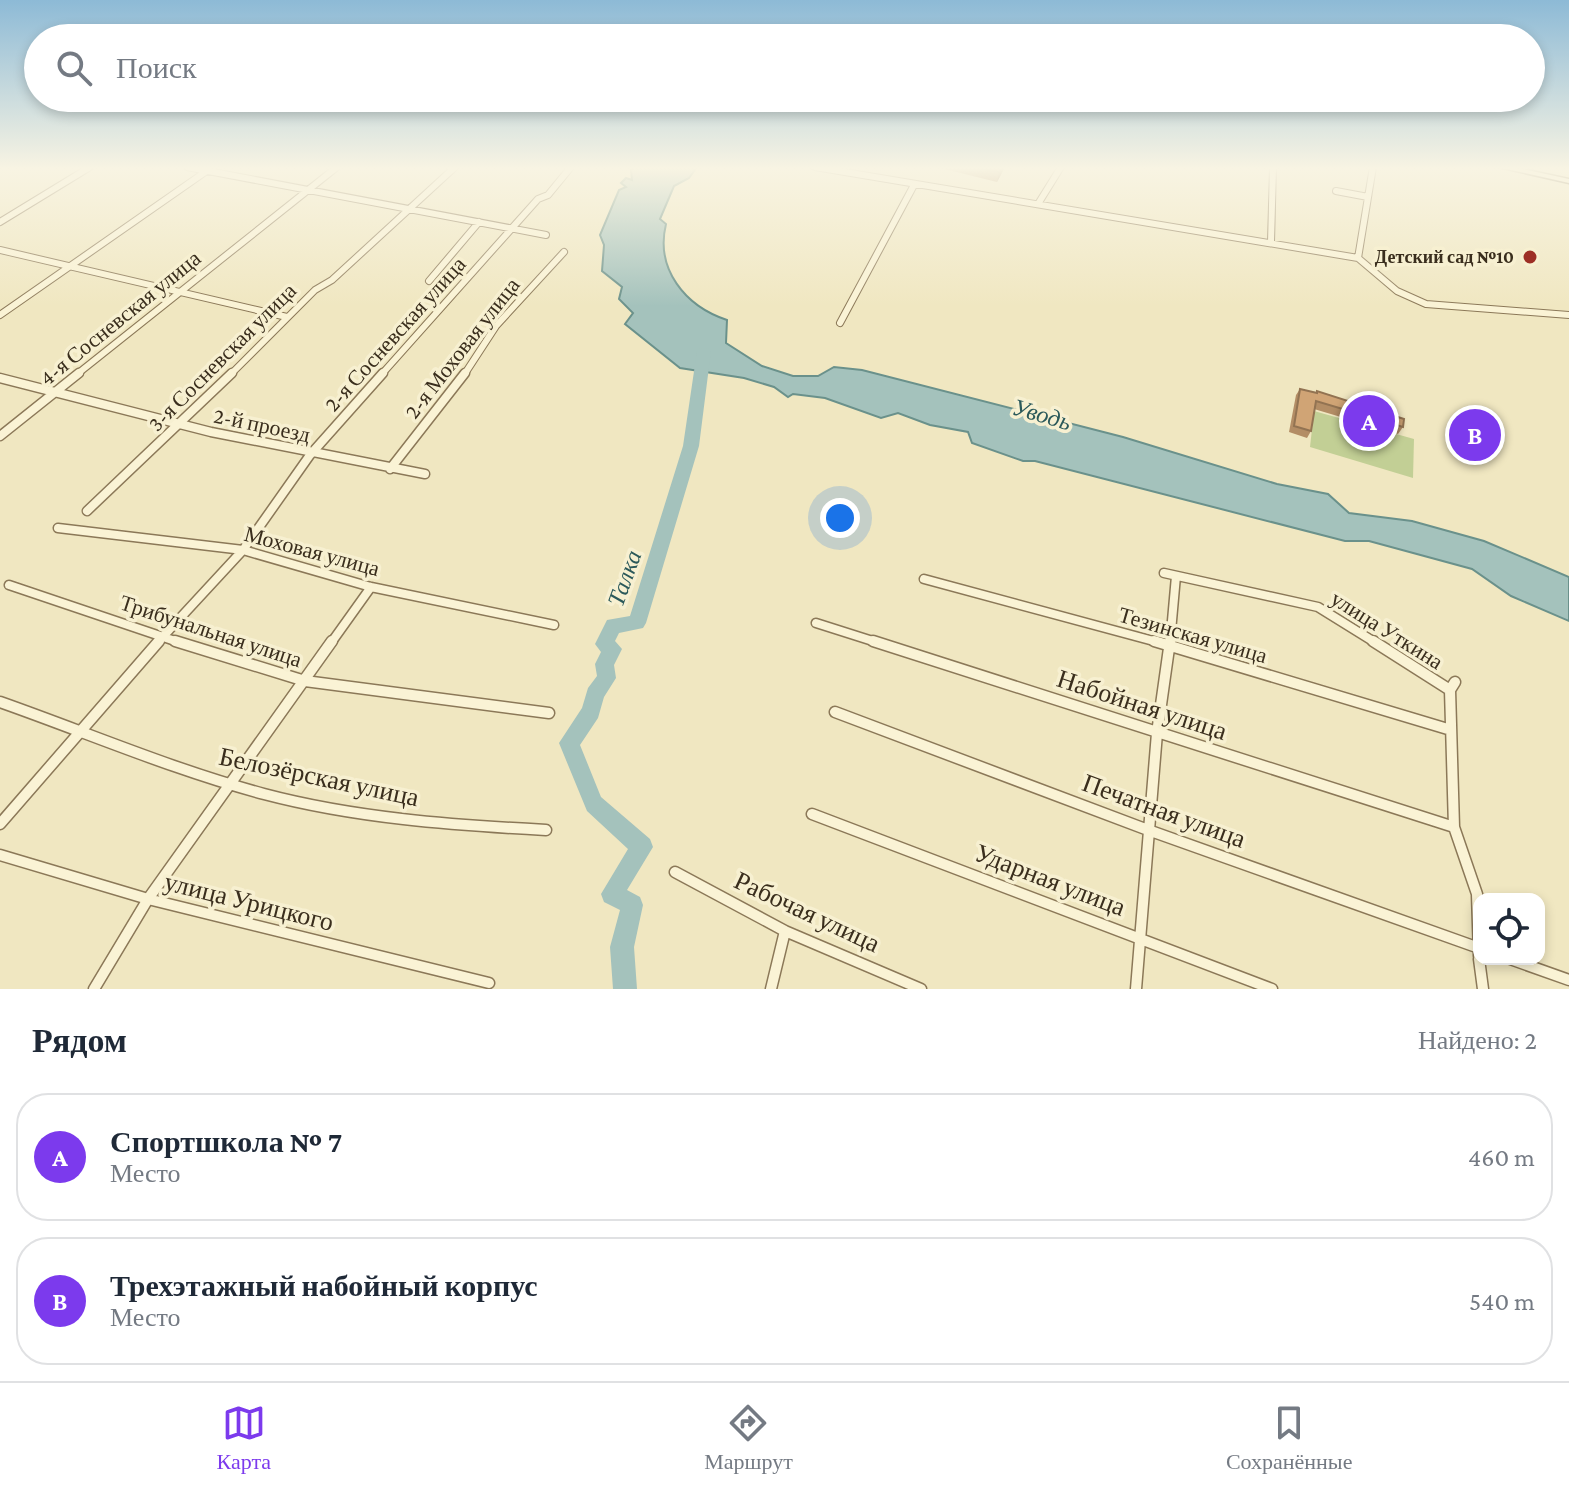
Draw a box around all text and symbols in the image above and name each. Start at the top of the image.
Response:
search box [24,24,1545,112]
icon: search [52,46,96,90]
text: Поиск [116,51,197,84]
street label: 4-я Сосневская улица [35,245,206,391]
place label: Детский сад №10 [1375,247,1514,267]
marker: Детский сад №10 [1521,248,1539,266]
street label: 2-я Сосневская улица [319,252,471,416]
street label: 2-я Моховая улица [399,272,525,423]
street label: 3-я Сосневская улица [143,278,301,436]
pin: A [1343,391,1395,451]
water label: Уводь [1010,393,1075,435]
street label: 2-й проезд [211,403,313,447]
pin: B [1449,405,1501,465]
your location [820,498,860,538]
street label: Моховая улица [242,521,383,581]
water label: Талка [601,546,647,610]
street label: улица Уткина [1326,586,1448,675]
street label: Трибунальная улица [117,590,305,672]
street label: Тезинская улица [1116,602,1270,668]
street label: Набойная улица [1053,664,1231,746]
street label: Белозёрская улица [216,742,422,812]
street label: Печатная улица [1078,768,1250,854]
street label: Ударная улица [971,838,1130,922]
street label: Рабочая улица [730,866,885,959]
street label: улица Урицкого [161,867,337,937]
map controls [1473,893,1545,965]
button: locate [1473,893,1545,965]
text: Рядом [32,1022,127,1059]
text: Найдено: 2 [1418,1026,1537,1055]
text: Спортшкола № 7 [110,1125,342,1158]
text: A [52,1143,68,1172]
text: 460 m [1468,1143,1535,1172]
text: Место [110,1159,181,1188]
text: Трехэтажный набойный корпус [110,1269,538,1302]
text: B [52,1287,68,1316]
text: 540 m [1469,1287,1535,1316]
text: Место [110,1303,181,1332]
tab: Карта [217,1401,271,1475]
tab: Маршрут [704,1401,793,1475]
tab: Сохранённые [1226,1401,1352,1475]

